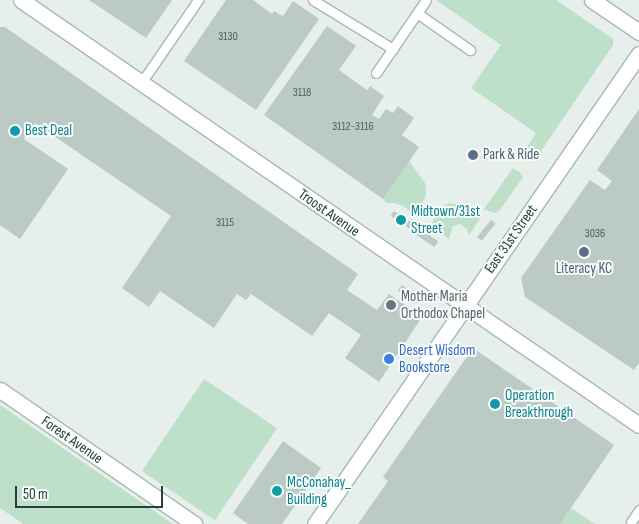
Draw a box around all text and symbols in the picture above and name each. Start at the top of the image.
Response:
house number: 3130 [218,30,238,44]
house number: 3118 [293,86,311,100]
house number: 3112-3116 [332,120,374,134]
place label: Best Deal [25,122,72,140]
marker: Best Deal [9,125,21,137]
place label: Park & Ride [483,146,539,164]
marker: Park & Ride [467,149,479,161]
street label: Troost Avenue [295,185,363,241]
street label: East 31st Street [481,201,541,277]
place label: Midtown/31st Street [411,202,480,237]
marker: Midtown/31st Street [395,214,407,226]
house number: 3115 [216,216,234,230]
house number: 3036 [585,227,605,241]
marker: Literacy KC [578,246,590,258]
place label: Literacy KC [556,260,612,278]
place label: Mother Maria Orthodox Chapel [401,287,485,322]
marker: Mother Maria Orthodox Chapel [385,299,397,311]
place label: Desert Wisdom Bookstore [399,341,475,376]
marker: Desert Wisdom Bookstore [383,353,395,365]
place label: Operation Breakthrough [505,386,573,421]
marker: Operation Breakthrough [489,398,501,410]
street label: Forest Avenue [38,412,106,468]
place label: McConahay_ Building [287,473,351,508]
scale bar [18,476,165,508]
text: 50 m [23,485,48,504]
marker: McConahay_ Building [271,485,283,497]

